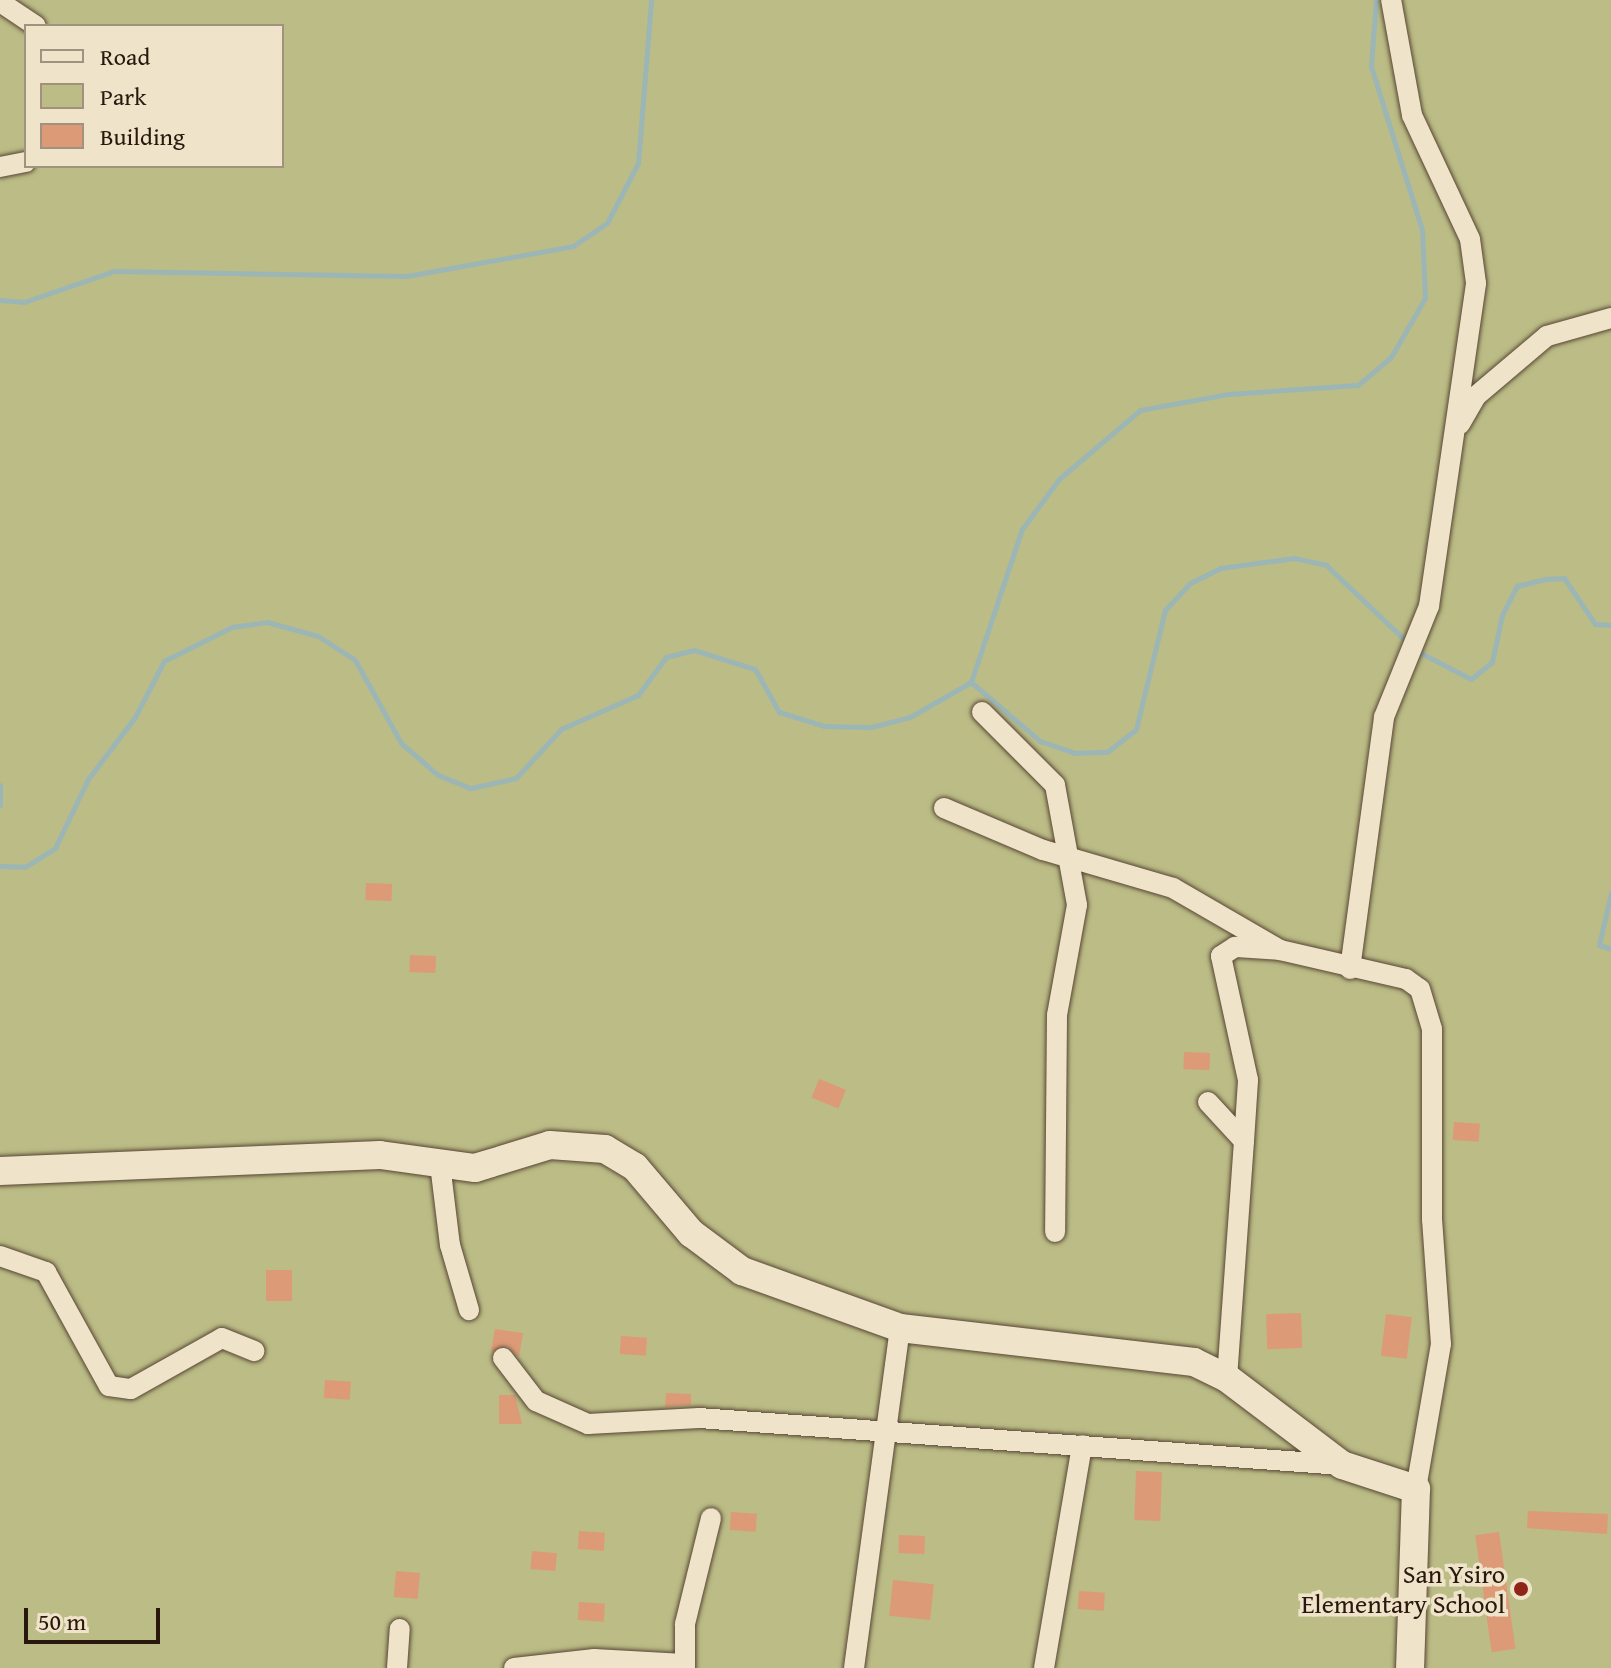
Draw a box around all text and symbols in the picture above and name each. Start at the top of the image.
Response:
legend [24,24,284,168]
text: Road [100,39,150,74]
text: Park [100,79,146,114]
text: Building [100,119,185,154]
place label: San Ysiro Elementary School [1301,1558,1505,1620]
marker: San Ysiro Elementary School [1512,1580,1530,1598]
scale bar [28,1592,164,1642]
text: 50 m [38,1604,86,1639]

